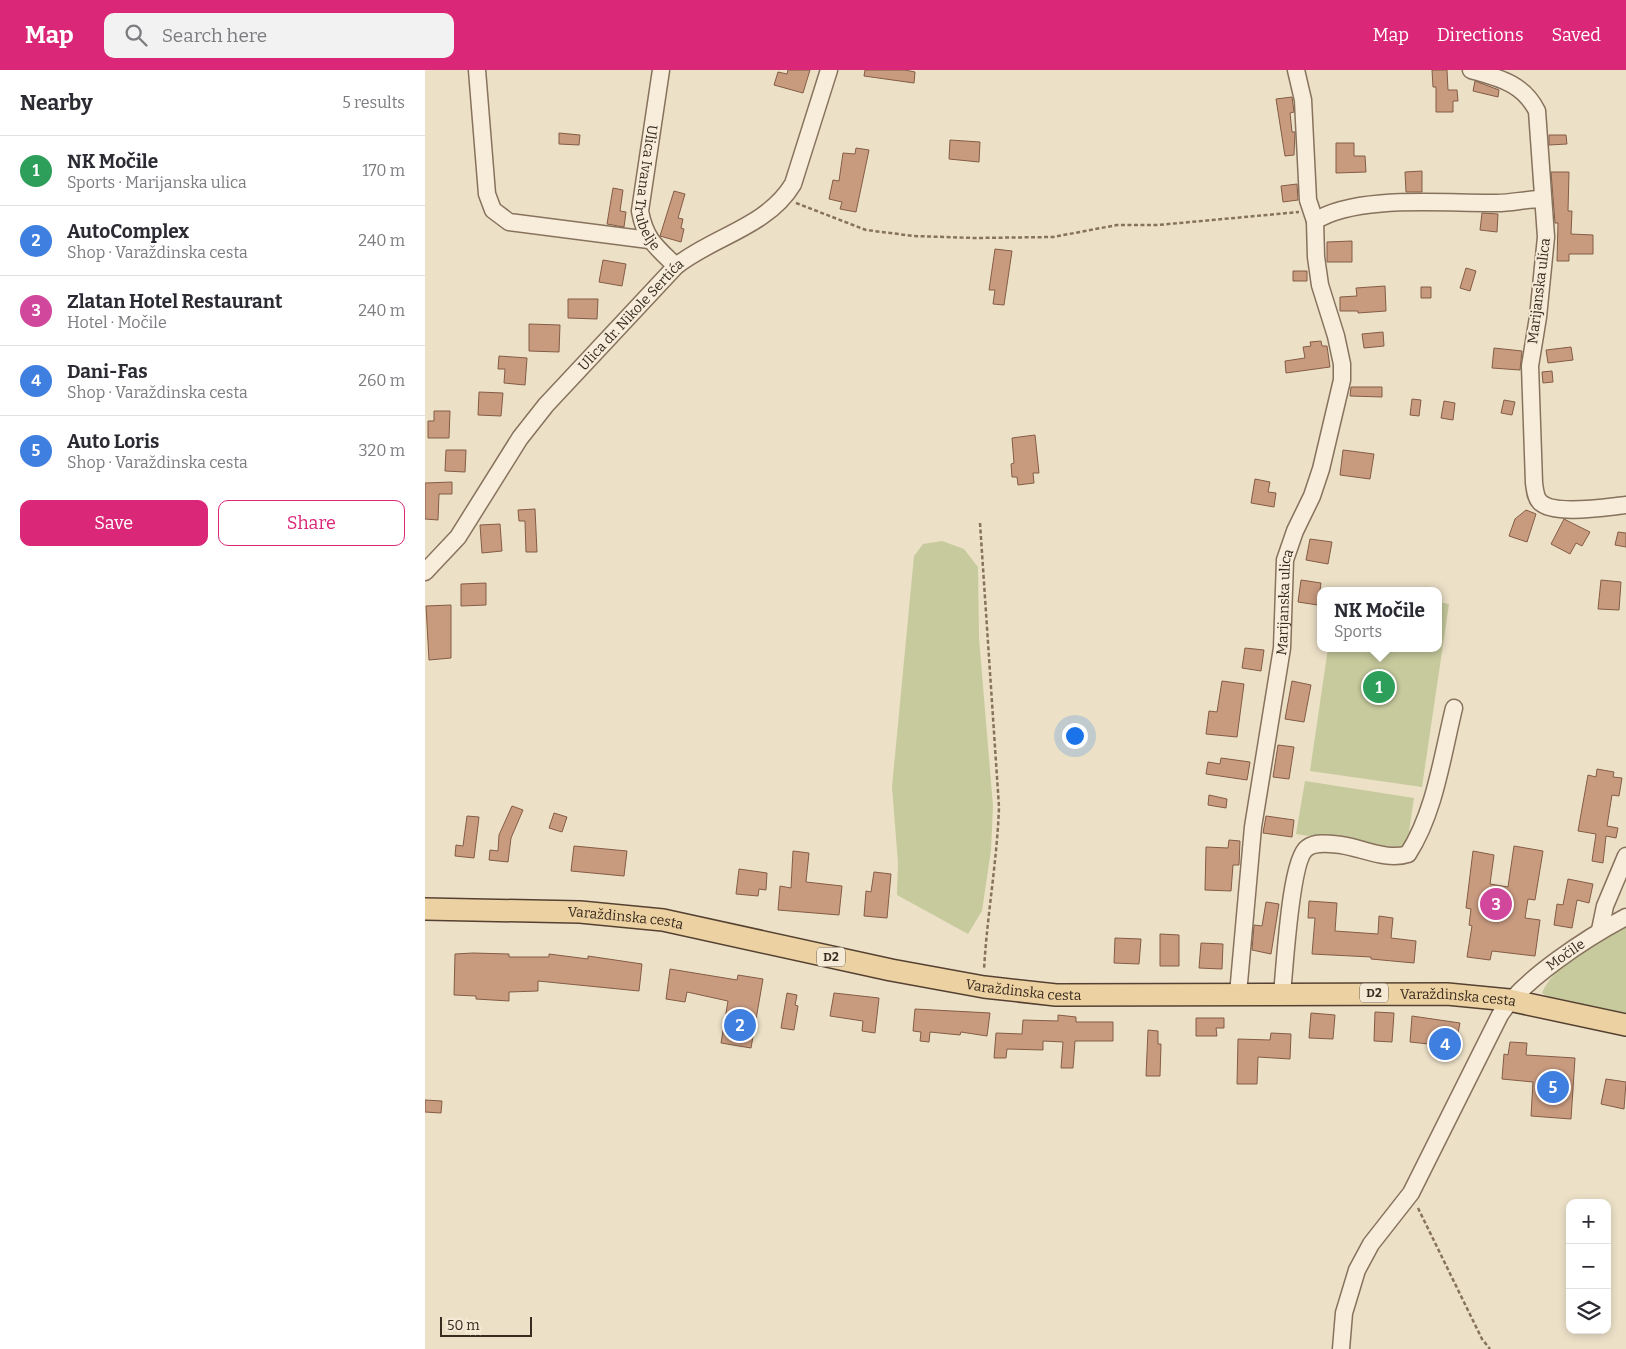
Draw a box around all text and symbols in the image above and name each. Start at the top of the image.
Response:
search box [104,13,454,58]
text: Map [25,21,74,49]
icon: search [122,21,150,49]
text: Search here [162,24,267,47]
text: Map [1373,24,1409,46]
text: Directions [1437,24,1524,46]
text: Saved [1552,24,1601,46]
text: Nearby [20,90,93,116]
text: 5 results [342,93,405,112]
street label: Ulica Ivana Trubelje [631,124,664,254]
text: NK Močile [67,150,158,173]
text: 1 [33,161,39,180]
text: 170 m [362,161,405,180]
text: Sports · Marijanska ulica [67,173,247,192]
text: AutoComplex [67,220,189,243]
text: 2 [31,231,41,250]
text: 240 m [358,231,405,250]
street label: Marijanska ulica [1524,237,1554,345]
text: Shop · Varaždinska cesta [67,243,248,262]
street label: Ulica dr. Nikole Sertića [574,255,687,374]
text: Zlatan Hotel Restaurant [67,290,282,313]
text: 3 [31,301,41,320]
text: 240 m [358,301,405,320]
text: Hotel · Močile [67,313,167,332]
text: Dani-Fas [67,360,148,383]
text: 4 [31,371,41,390]
text: 260 m [358,371,405,390]
text: Shop · Varaždinska cesta [67,383,248,402]
text: Auto Loris [67,430,159,453]
text: 5 [32,441,40,460]
text: 320 m [358,441,405,460]
text: Shop · Varaždinska cesta [67,453,248,472]
button: Save [20,500,208,546]
button: Share [218,500,405,546]
street label: Marijanska ulica [1272,546,1297,657]
popup [1317,587,1442,652]
text: NK Močile [1334,599,1425,622]
text: Sports [1334,622,1382,641]
pin: 1 [1363,668,1395,706]
your location [1062,723,1088,749]
pin: 3 [1480,885,1512,923]
street label: Varaždinska cesta [568,903,685,933]
street label: Močile [1543,935,1588,974]
road number: D2 [817,948,845,966]
street label: Varaždinska cesta [964,975,1082,1004]
road number: D2 [1360,984,1388,1002]
street label: Varaždinska cesta [1400,985,1518,1010]
pin: 2 [724,1006,756,1044]
pin: 4 [1429,1025,1461,1063]
pin: 5 [1537,1068,1569,1106]
map controls [1566,1199,1611,1334]
button: + [1566,1199,1611,1244]
button: − [1566,1244,1611,1289]
button: layers [1566,1289,1611,1334]
scale bar [440,1314,533,1337]
text: 50 m [447,1317,480,1334]

